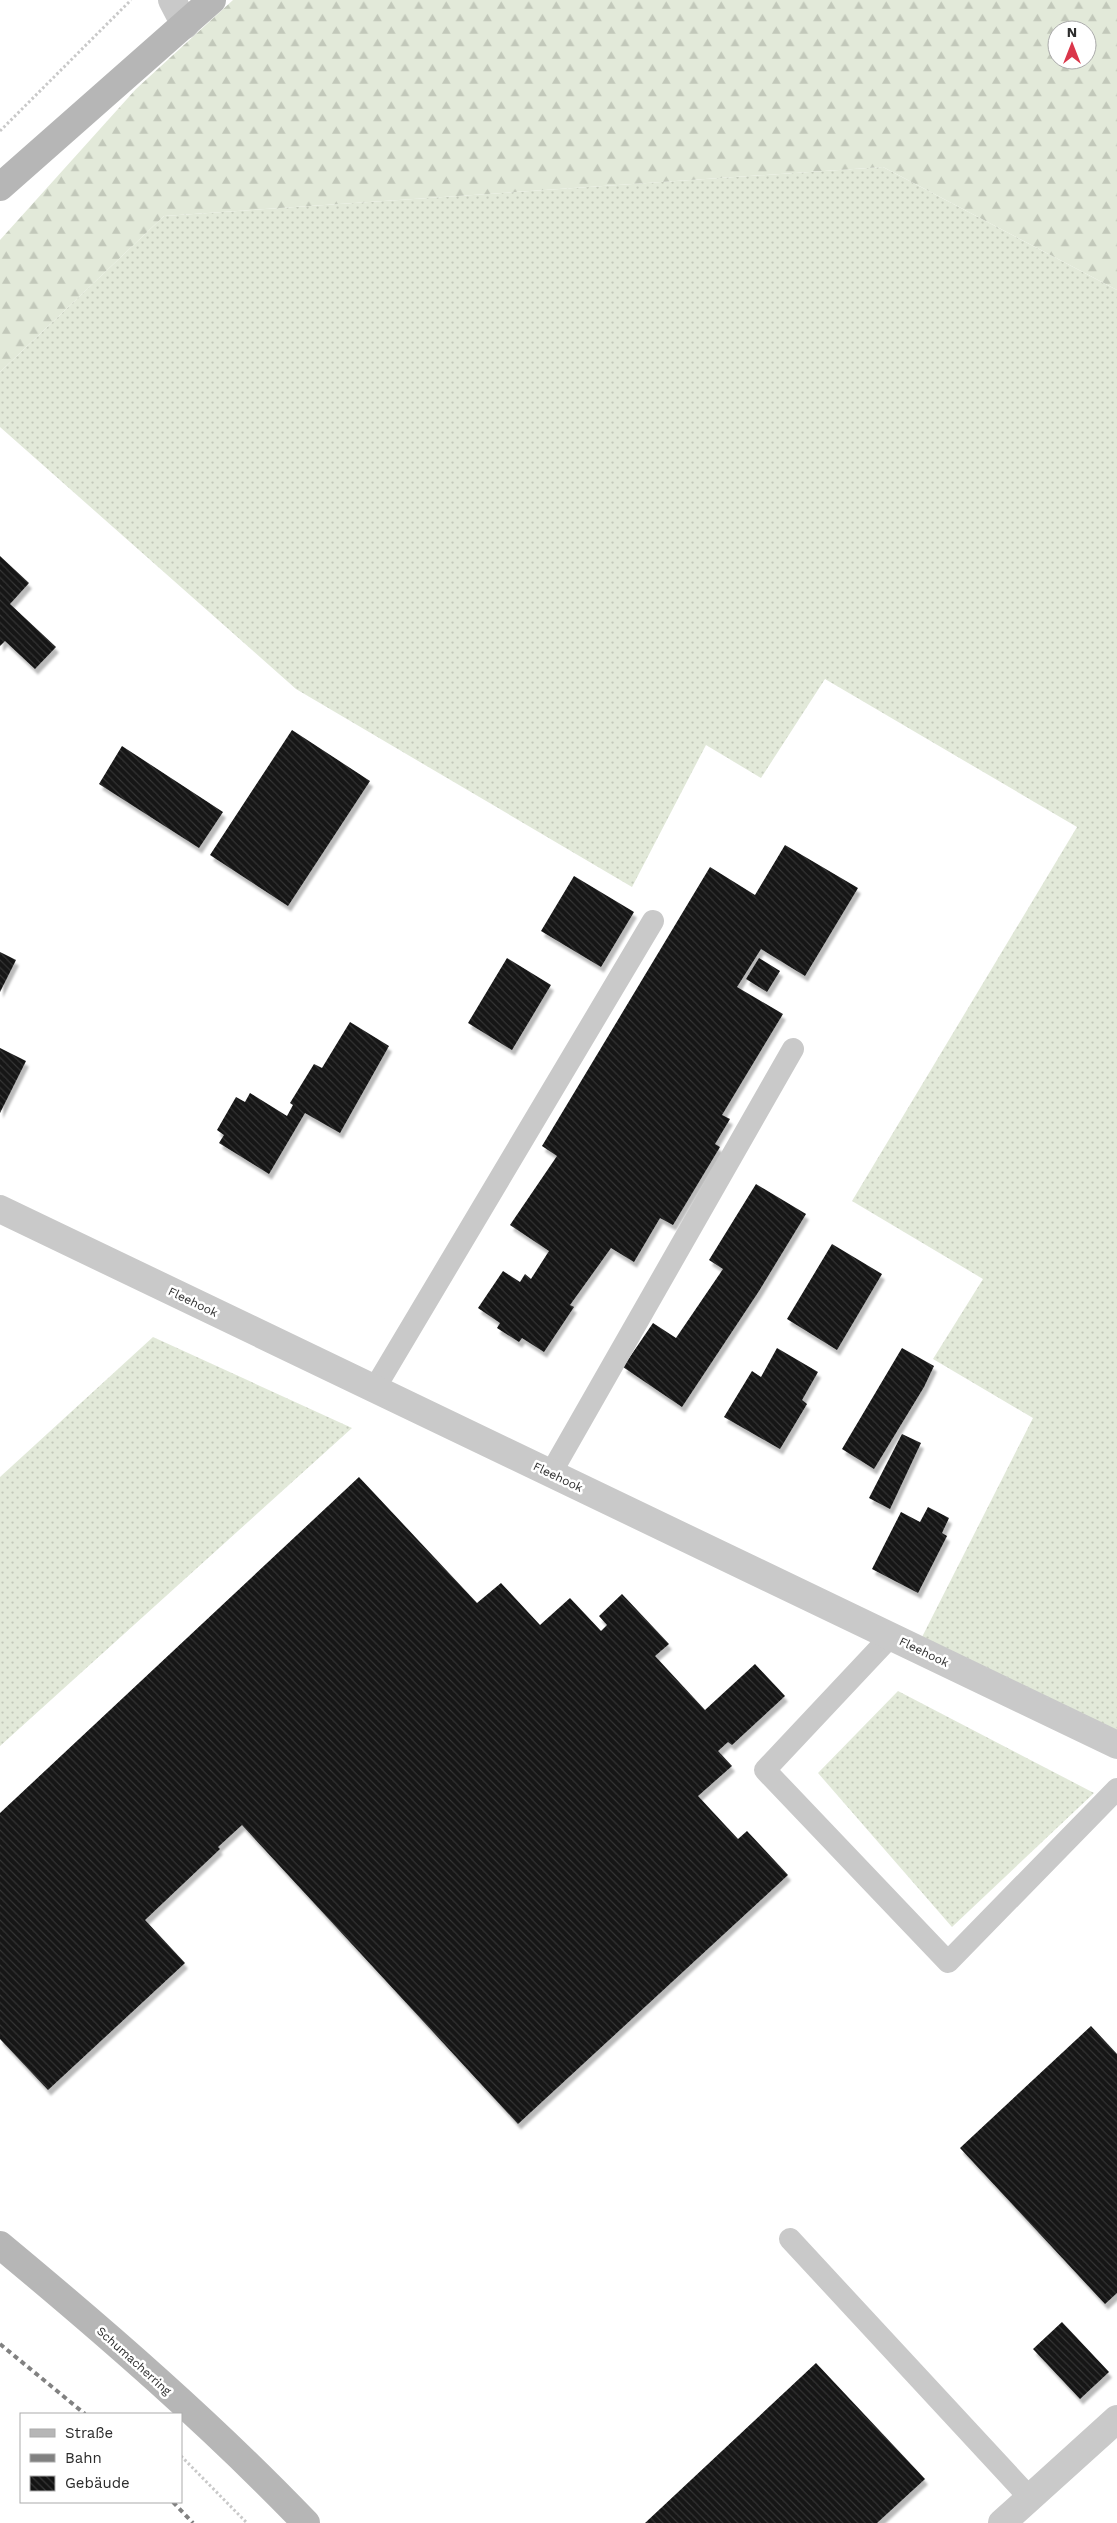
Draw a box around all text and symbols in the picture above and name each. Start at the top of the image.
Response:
north arrow [1047,20,1097,70]
text: N [1067,24,1077,40]
street label: Fleehook [166,1284,220,1320]
street label: Fleehook [531,1459,585,1495]
street label: Fleehook [897,1634,951,1670]
street label: Schumacherring [94,2324,175,2399]
legend [20,2413,182,2503]
text: Straße [65,2424,113,2442]
text: Bahn [65,2449,102,2467]
text: Gebäude [65,2474,130,2492]

